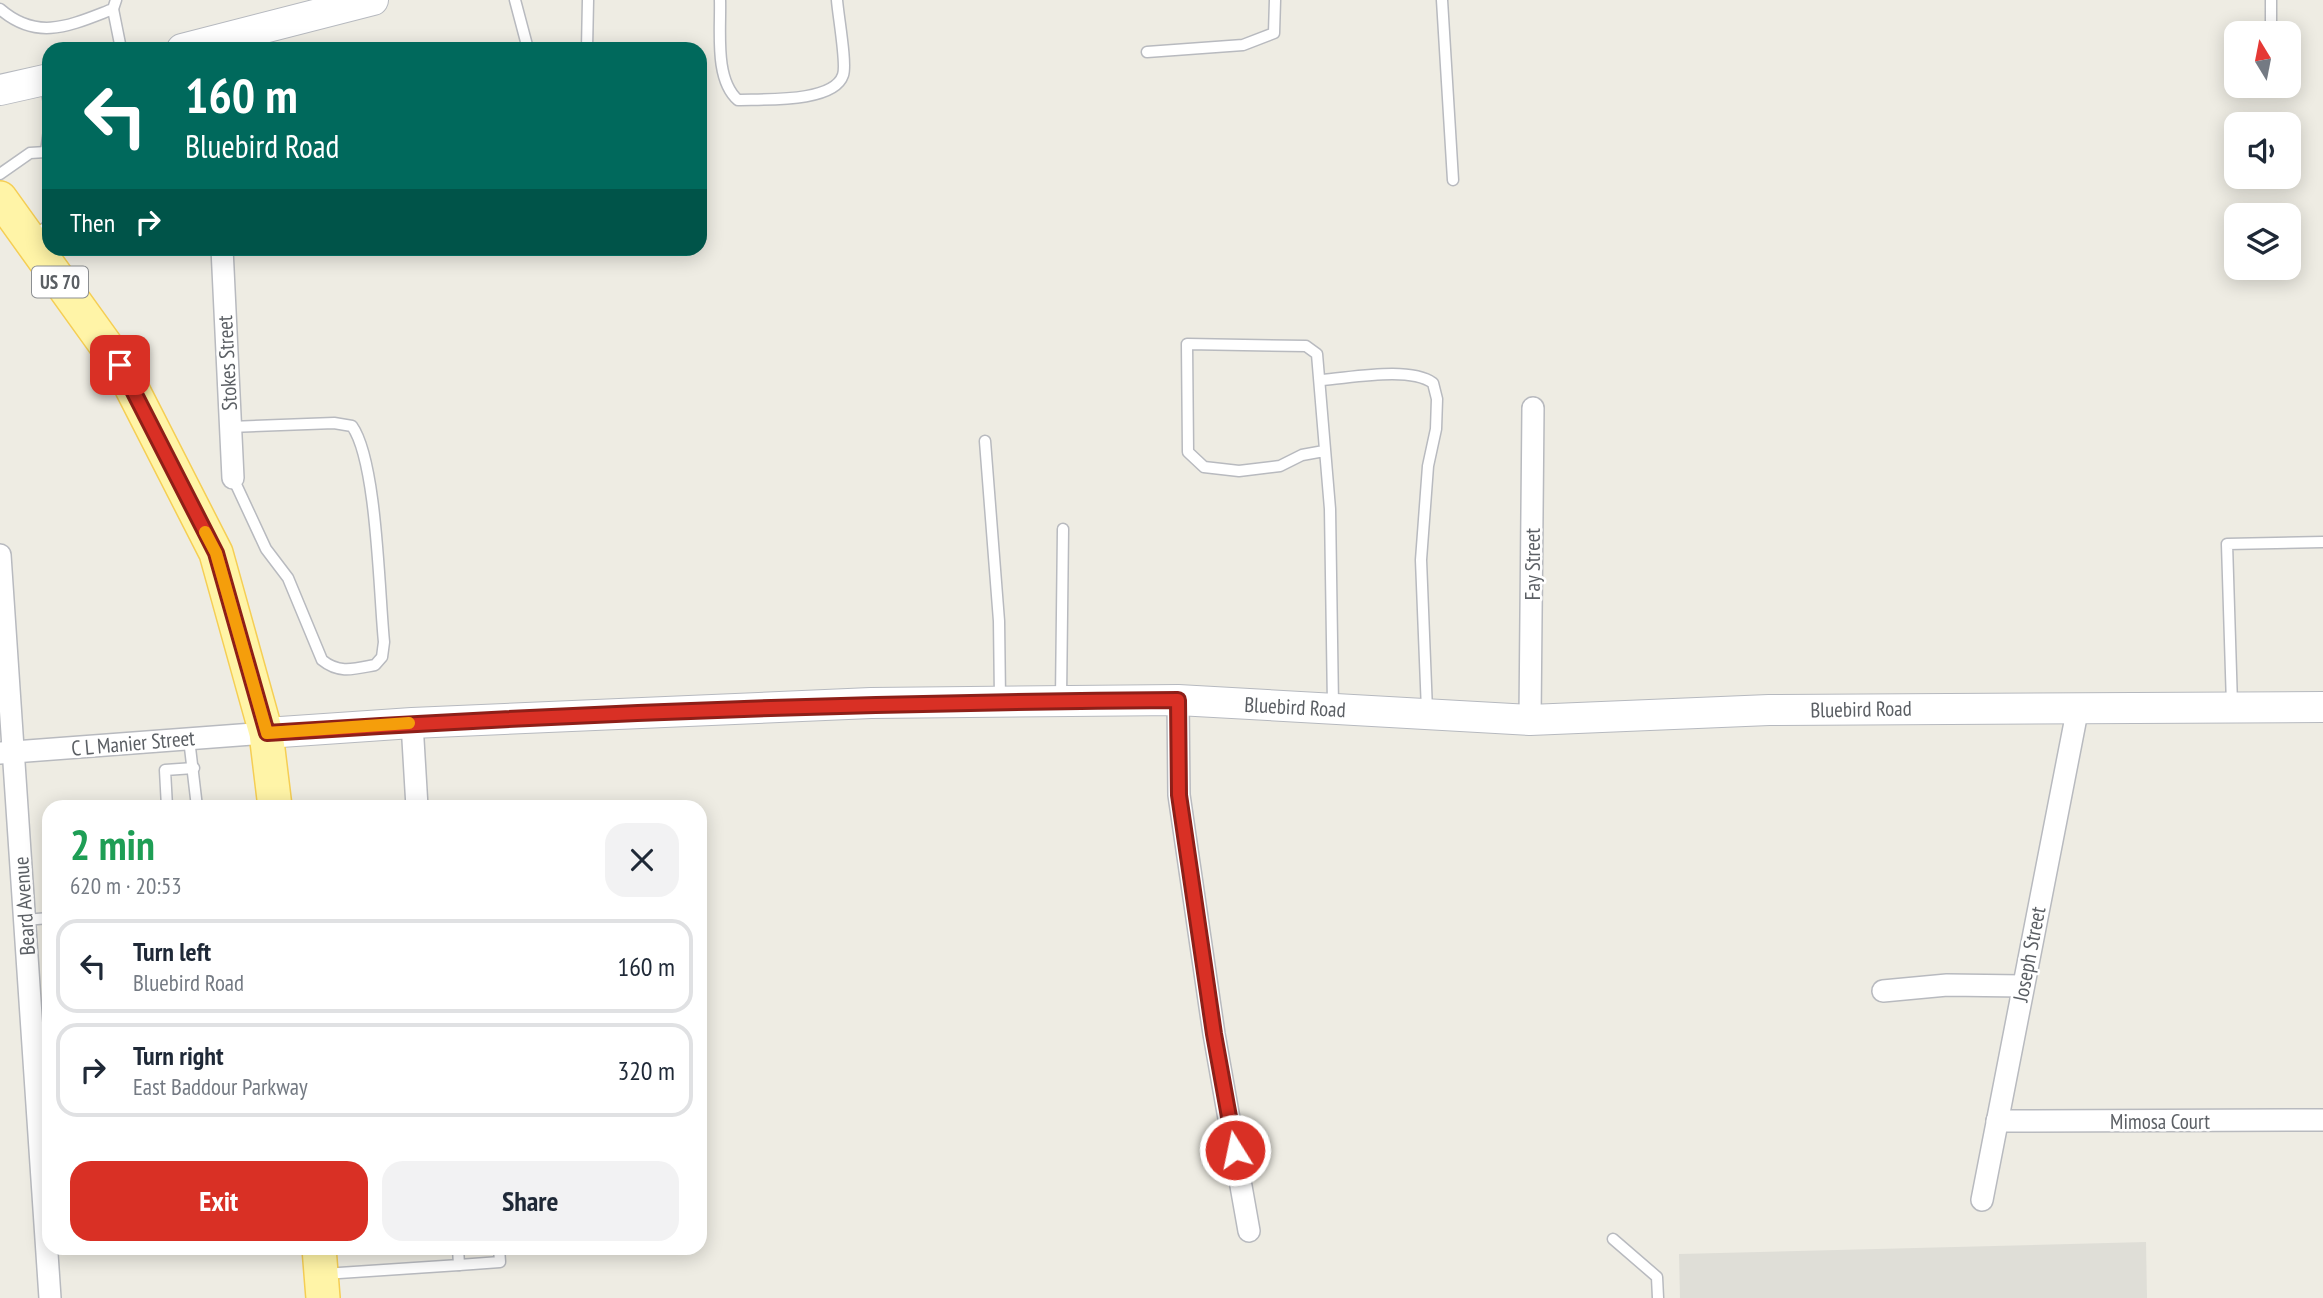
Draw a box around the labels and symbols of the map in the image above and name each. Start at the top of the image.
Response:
north arrow [2224,21,2301,98]
road number: US 70 [32,266,88,298]
street label: Stokes Street [211,314,243,411]
pin [90,335,150,395]
street label: Fay Street [1519,528,1546,600]
street label: Bluebird Road [1244,691,1346,723]
street label: Bluebird Road [1810,695,1912,723]
street label: C L Manier Street [70,724,196,762]
street label: Beard Avenue [7,856,41,956]
street label: Joseph Street [2006,904,2051,1005]
street label: Mimosa Court [2110,1108,2210,1135]
position arrow [1198,1113,1272,1187]

